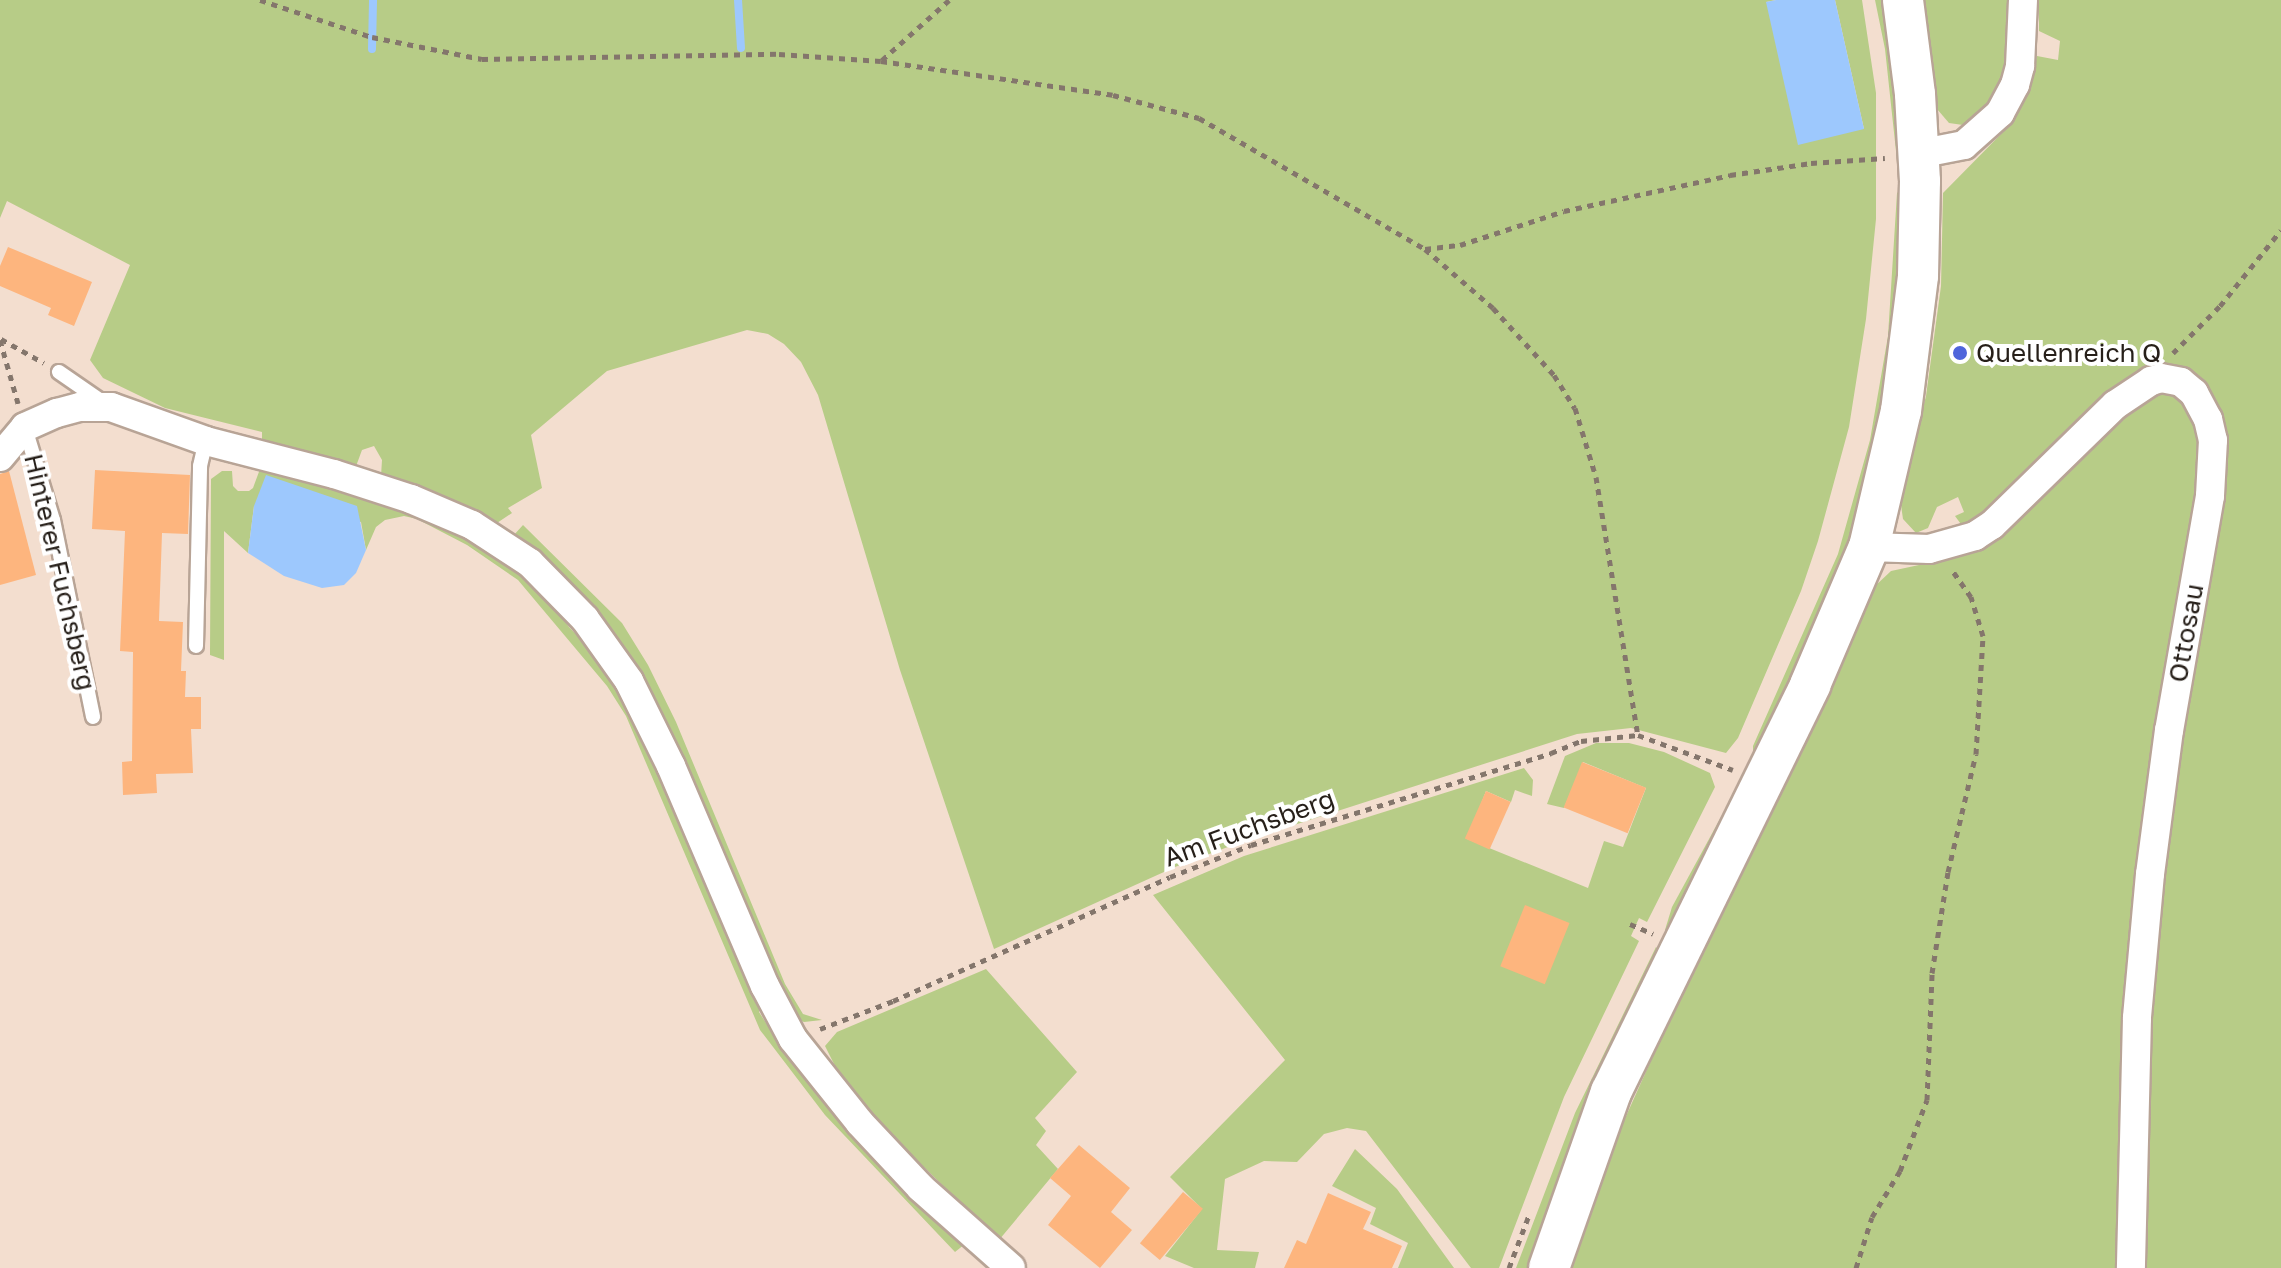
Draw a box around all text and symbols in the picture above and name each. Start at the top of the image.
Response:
place label: Quellenreich Q [1976,337,2161,369]
marker: Quellenreich Q [1951,344,1969,362]
street label: Hinterer Fuchsberg [18,451,102,693]
street label: Ottosau [2162,581,2210,685]
street label: Am Fuchsberg [1160,783,1338,873]

